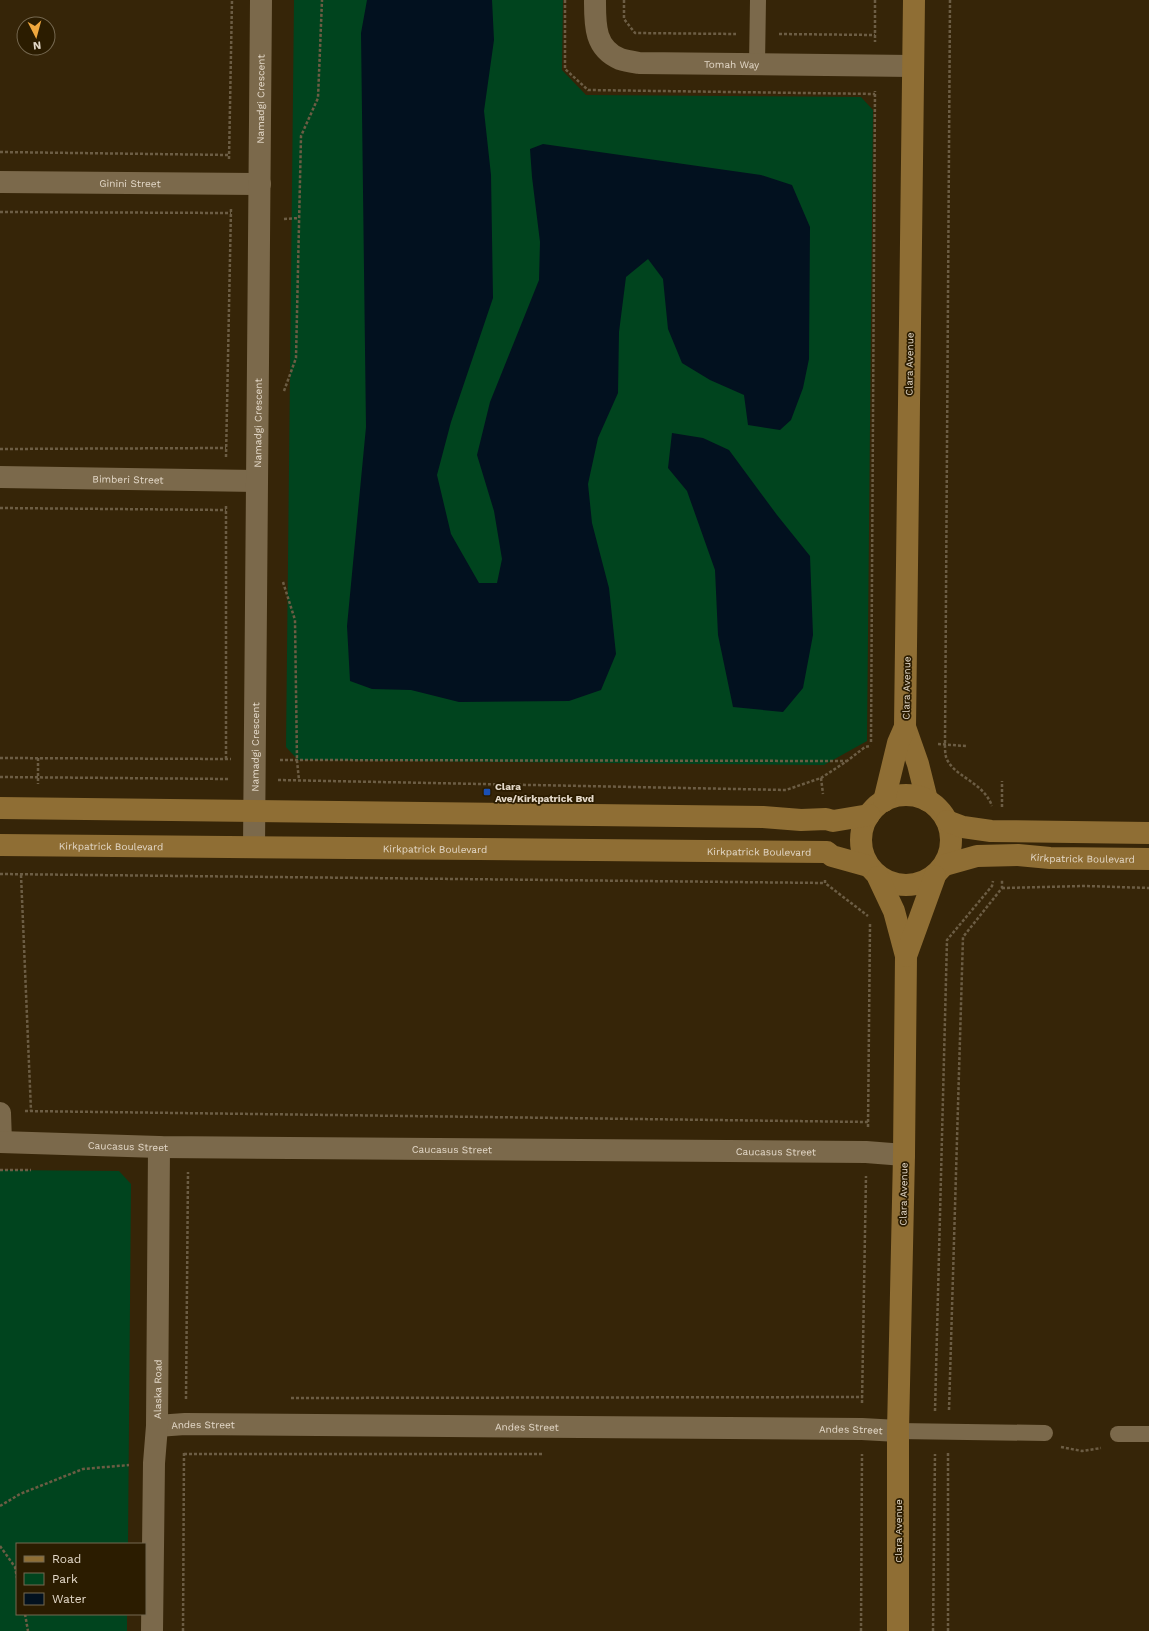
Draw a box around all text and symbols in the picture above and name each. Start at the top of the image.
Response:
north arrow [16,16,56,56]
text: N [32,39,42,52]
street label: Namadgi Crescent [255,53,267,144]
street label: Tomah Way [704,59,760,70]
street label: Ginini Street [99,178,161,189]
street label: Clara Avenue [903,332,916,396]
street label: Namadgi Crescent [252,377,264,468]
street label: Bimberi Street [92,473,164,486]
street label: Clara Avenue [900,656,913,720]
street label: Namadgi Crescent [249,701,261,792]
place label: Clara Ave/Kirkpatrick Bvd [495,781,594,804]
marker: Clara Ave/Kirkpatrick Bvd [482,787,492,797]
street label: Kirkpatrick Boulevard [59,840,163,852]
street label: Kirkpatrick Boulevard [383,843,487,855]
street label: Kirkpatrick Boulevard [707,846,811,858]
street label: Kirkpatrick Boulevard [1030,851,1135,865]
street label: Caucasus Street [88,1140,169,1153]
street label: Caucasus Street [412,1144,493,1155]
street label: Caucasus Street [736,1146,817,1158]
street label: Clara Avenue [897,1162,910,1226]
street label: Alaska Road [152,1359,163,1419]
street label: Andes Street [171,1419,236,1431]
street label: Andes Street [495,1421,560,1433]
street label: Andes Street [819,1424,884,1436]
street label: Clara Avenue [893,1499,904,1563]
legend [16,1543,146,1615]
text: Road [52,1552,81,1566]
text: Park [52,1572,78,1586]
text: Water [52,1592,87,1606]

